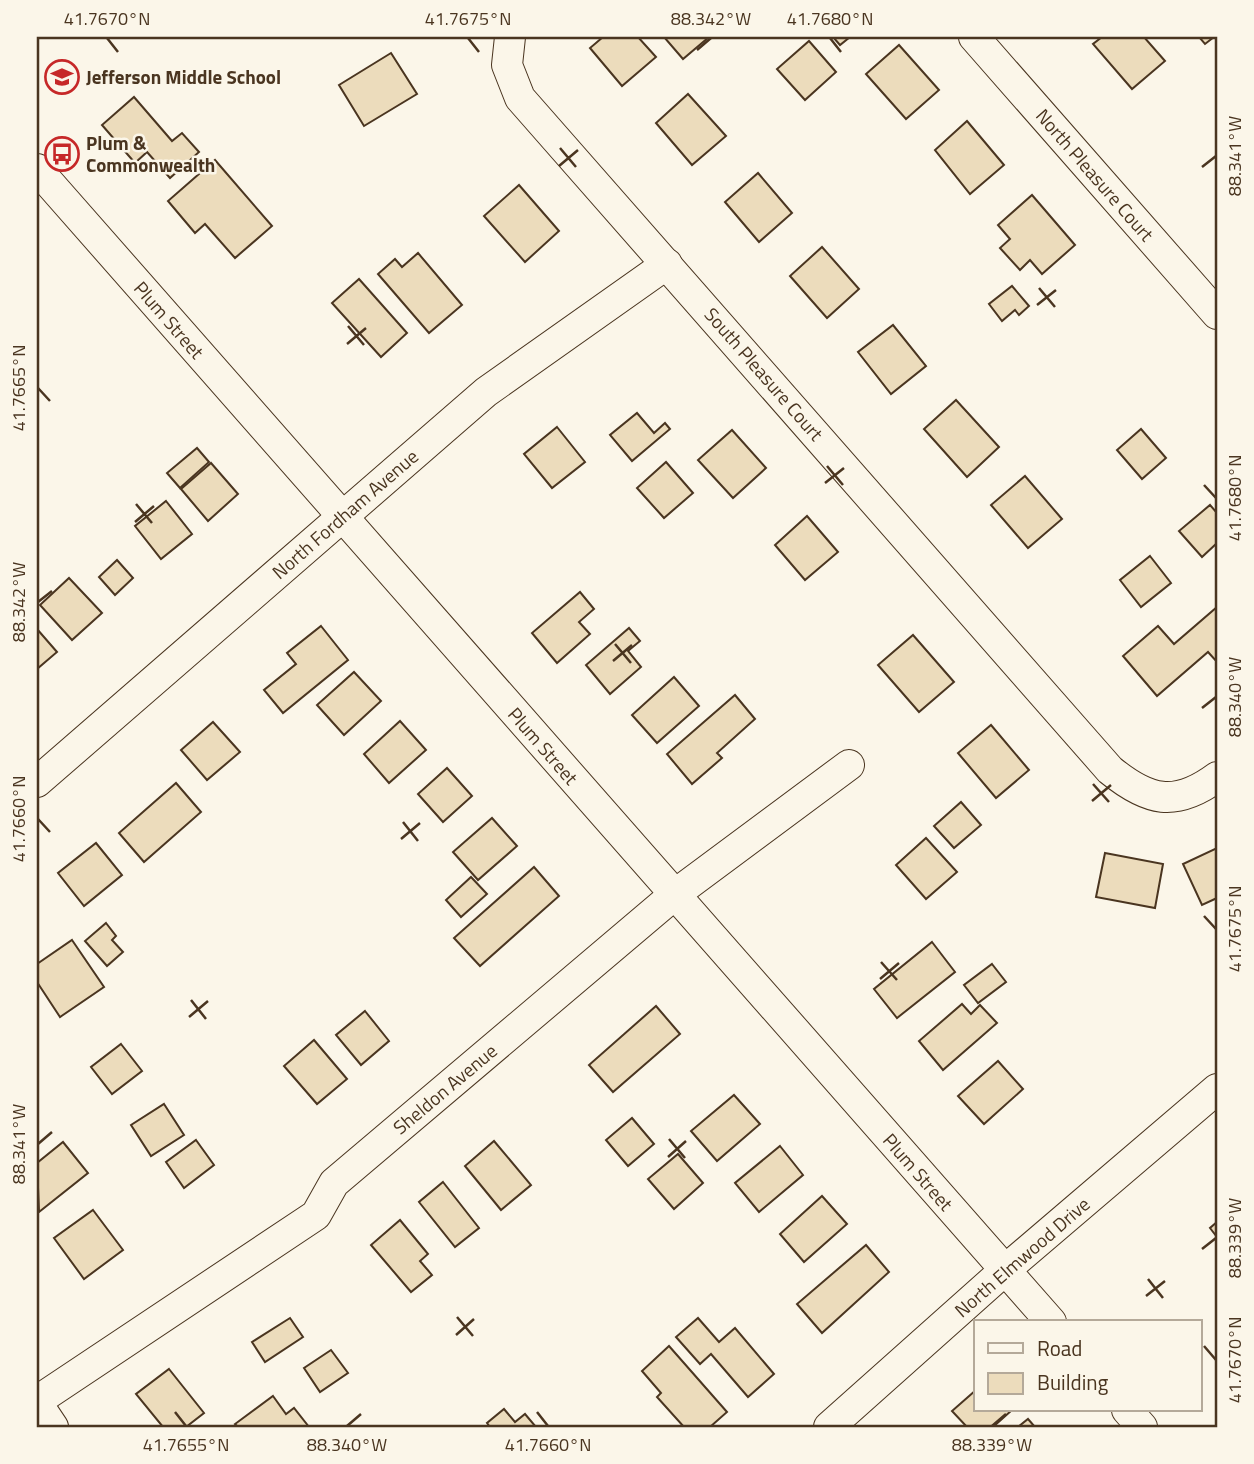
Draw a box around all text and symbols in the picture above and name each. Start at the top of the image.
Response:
text: 41.7670°N [64,5,150,32]
text: 41.7675°N [425,5,511,32]
text: 88.342°W [671,5,751,32]
text: 41.7680°N [787,5,873,32]
school or university icon: Jefferson Middle School [43,58,81,96]
place label: Jefferson Middle School [86,62,281,91]
street label: North Pleasure Court [1029,102,1162,248]
text: 88.341°W [1221,116,1248,196]
place label: Plum & Commonwealth [86,128,215,179]
bus stop icon: Plum & Commonwealth [43,135,81,173]
street label: Plum Street [127,274,212,365]
street label: South Pleasure Court [698,300,831,447]
text: 41.7665°N [5,345,32,431]
street label: North Fordham Avenue [265,442,424,585]
text: 41.7680°N [1221,455,1248,541]
text: 88.342°W [5,562,32,642]
text: 88.340°W [1221,657,1248,737]
street label: Plum Street [501,700,586,791]
text: 41.7660°N [5,776,32,862]
text: 41.7675°N [1221,886,1248,972]
street label: Sheldon Avenue [386,1036,503,1141]
text: 88.341°W [5,1104,32,1184]
street label: Plum Street [876,1126,961,1217]
street label: North Elmwood Drive [948,1189,1096,1324]
text: 88.339°W [1221,1198,1248,1278]
text: 41.7670°N [1221,1317,1248,1403]
legend [974,1320,1202,1412]
text: Road [1037,1332,1082,1364]
text: Building [1037,1366,1109,1398]
text: 41.7655°N [143,1431,229,1458]
text: 88.340°W [307,1431,387,1458]
text: 41.7660°N [505,1431,591,1458]
text: 88.339°W [952,1431,1032,1458]

